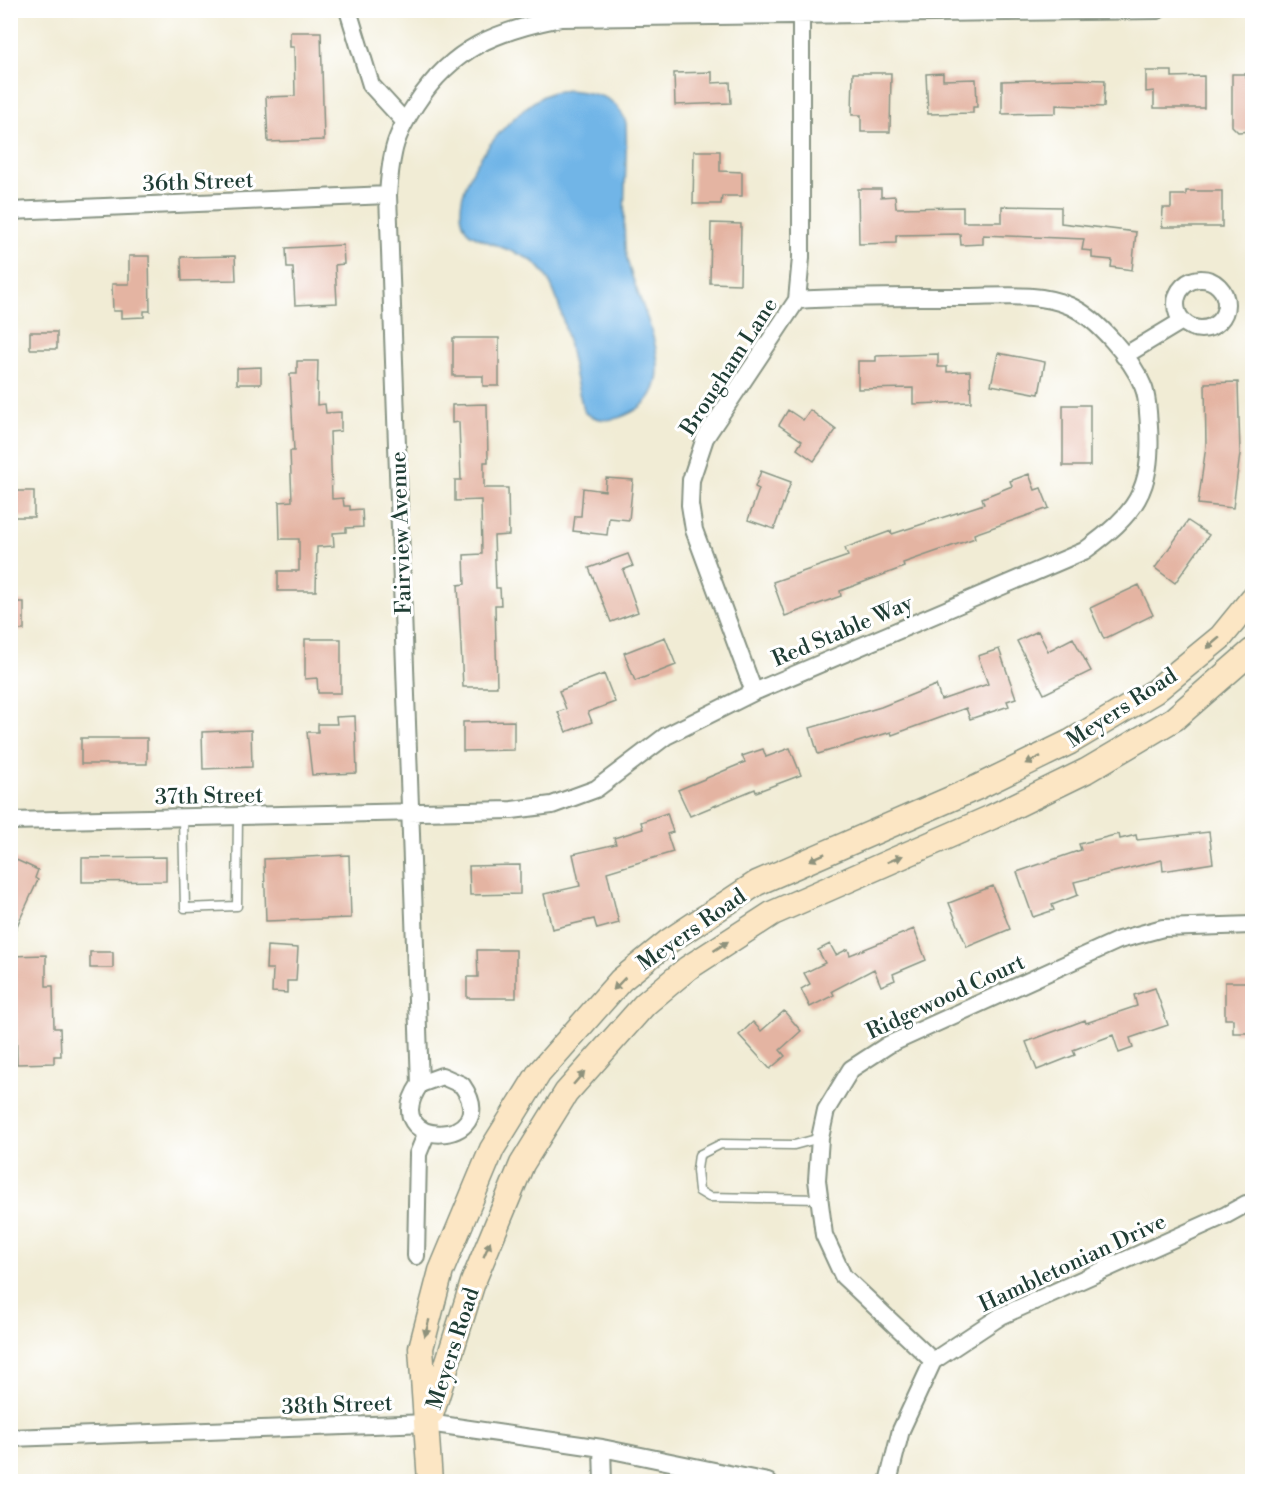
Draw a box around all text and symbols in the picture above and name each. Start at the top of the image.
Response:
street label: 36th Street [142,167,254,198]
street label: Brougham Lane [674,293,784,442]
street label: Fairview Avenue [385,451,418,615]
street label: Red Stable Way [768,590,917,673]
one-way arrow [1205,636,1221,649]
street label: Meyers Road [1061,662,1183,754]
one-way arrow [1025,755,1042,764]
street label: 37th Street [155,782,264,811]
one-way arrow [808,852,826,862]
one-way arrow [886,854,904,863]
street label: Meyers Road [632,883,752,978]
one-way arrow [713,941,729,952]
street label: Ridgewood Court [862,949,1029,1046]
one-way arrow [612,976,626,990]
one-way arrow [572,1071,585,1086]
street label: Hambletonian Drive [975,1208,1170,1319]
one-way arrow [482,1239,492,1257]
street label: Meyers Road [421,1284,486,1413]
one-way arrow [421,1318,431,1337]
street label: 38th Street [281,1390,393,1421]

